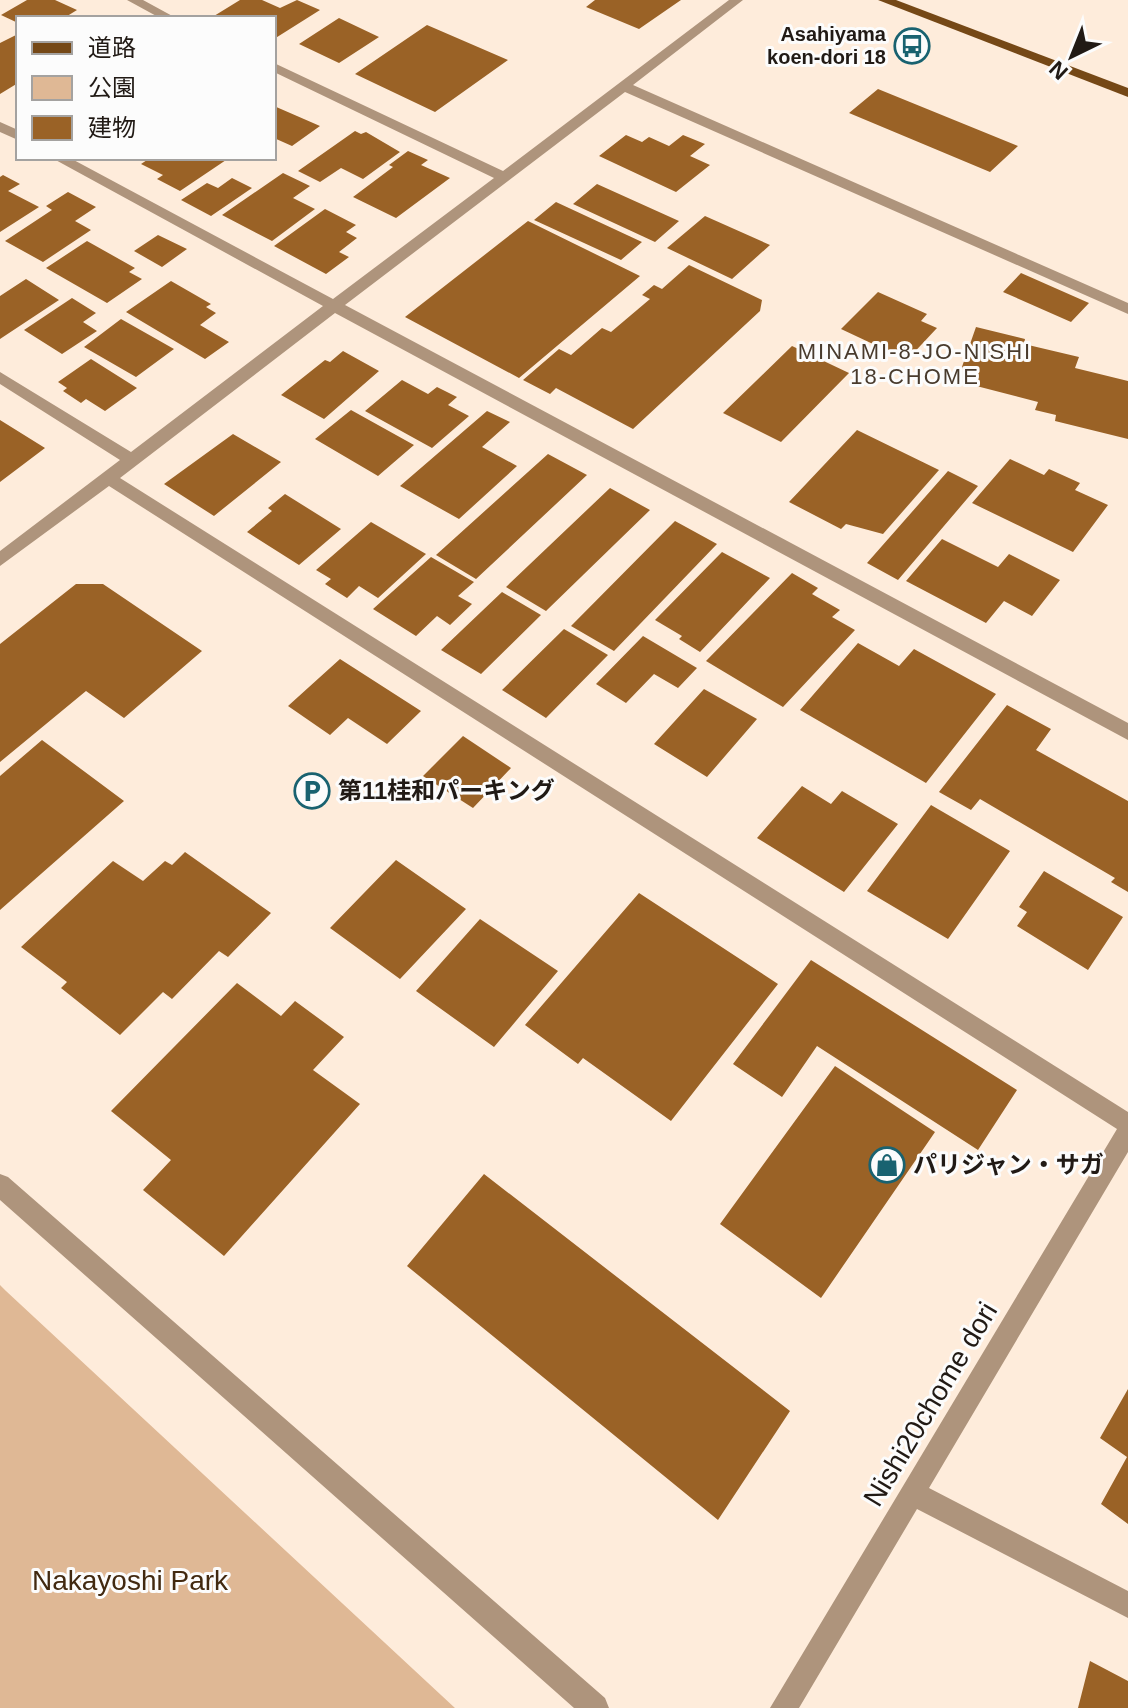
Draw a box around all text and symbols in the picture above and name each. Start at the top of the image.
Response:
legend [16,16,276,160]
north arrow [1032,16,1112,96]
place label: Asahiyama koen-dori 18 [767,23,887,68]
bus stop icon: Asahiyama koen-dori 18 [893,27,931,65]
text: 道路 [88,34,136,61]
text: N [1044,56,1073,85]
text: 公園 [88,74,136,101]
text: 建物 [88,114,136,141]
district label: MINAMI-8-JO-NISHI 18-CHOME [798,339,1032,389]
parking icon: 第11桂和パーキング [293,772,331,810]
place label: 第11桂和パーキング [338,777,555,804]
shop icon: パリジャン・サガ [868,1146,906,1184]
place label: パリジャン・サガ [913,1151,1104,1178]
street label: Nishi20chome dori [857,1297,1003,1512]
park label: Nakayoshi Park [32,1565,229,1596]

